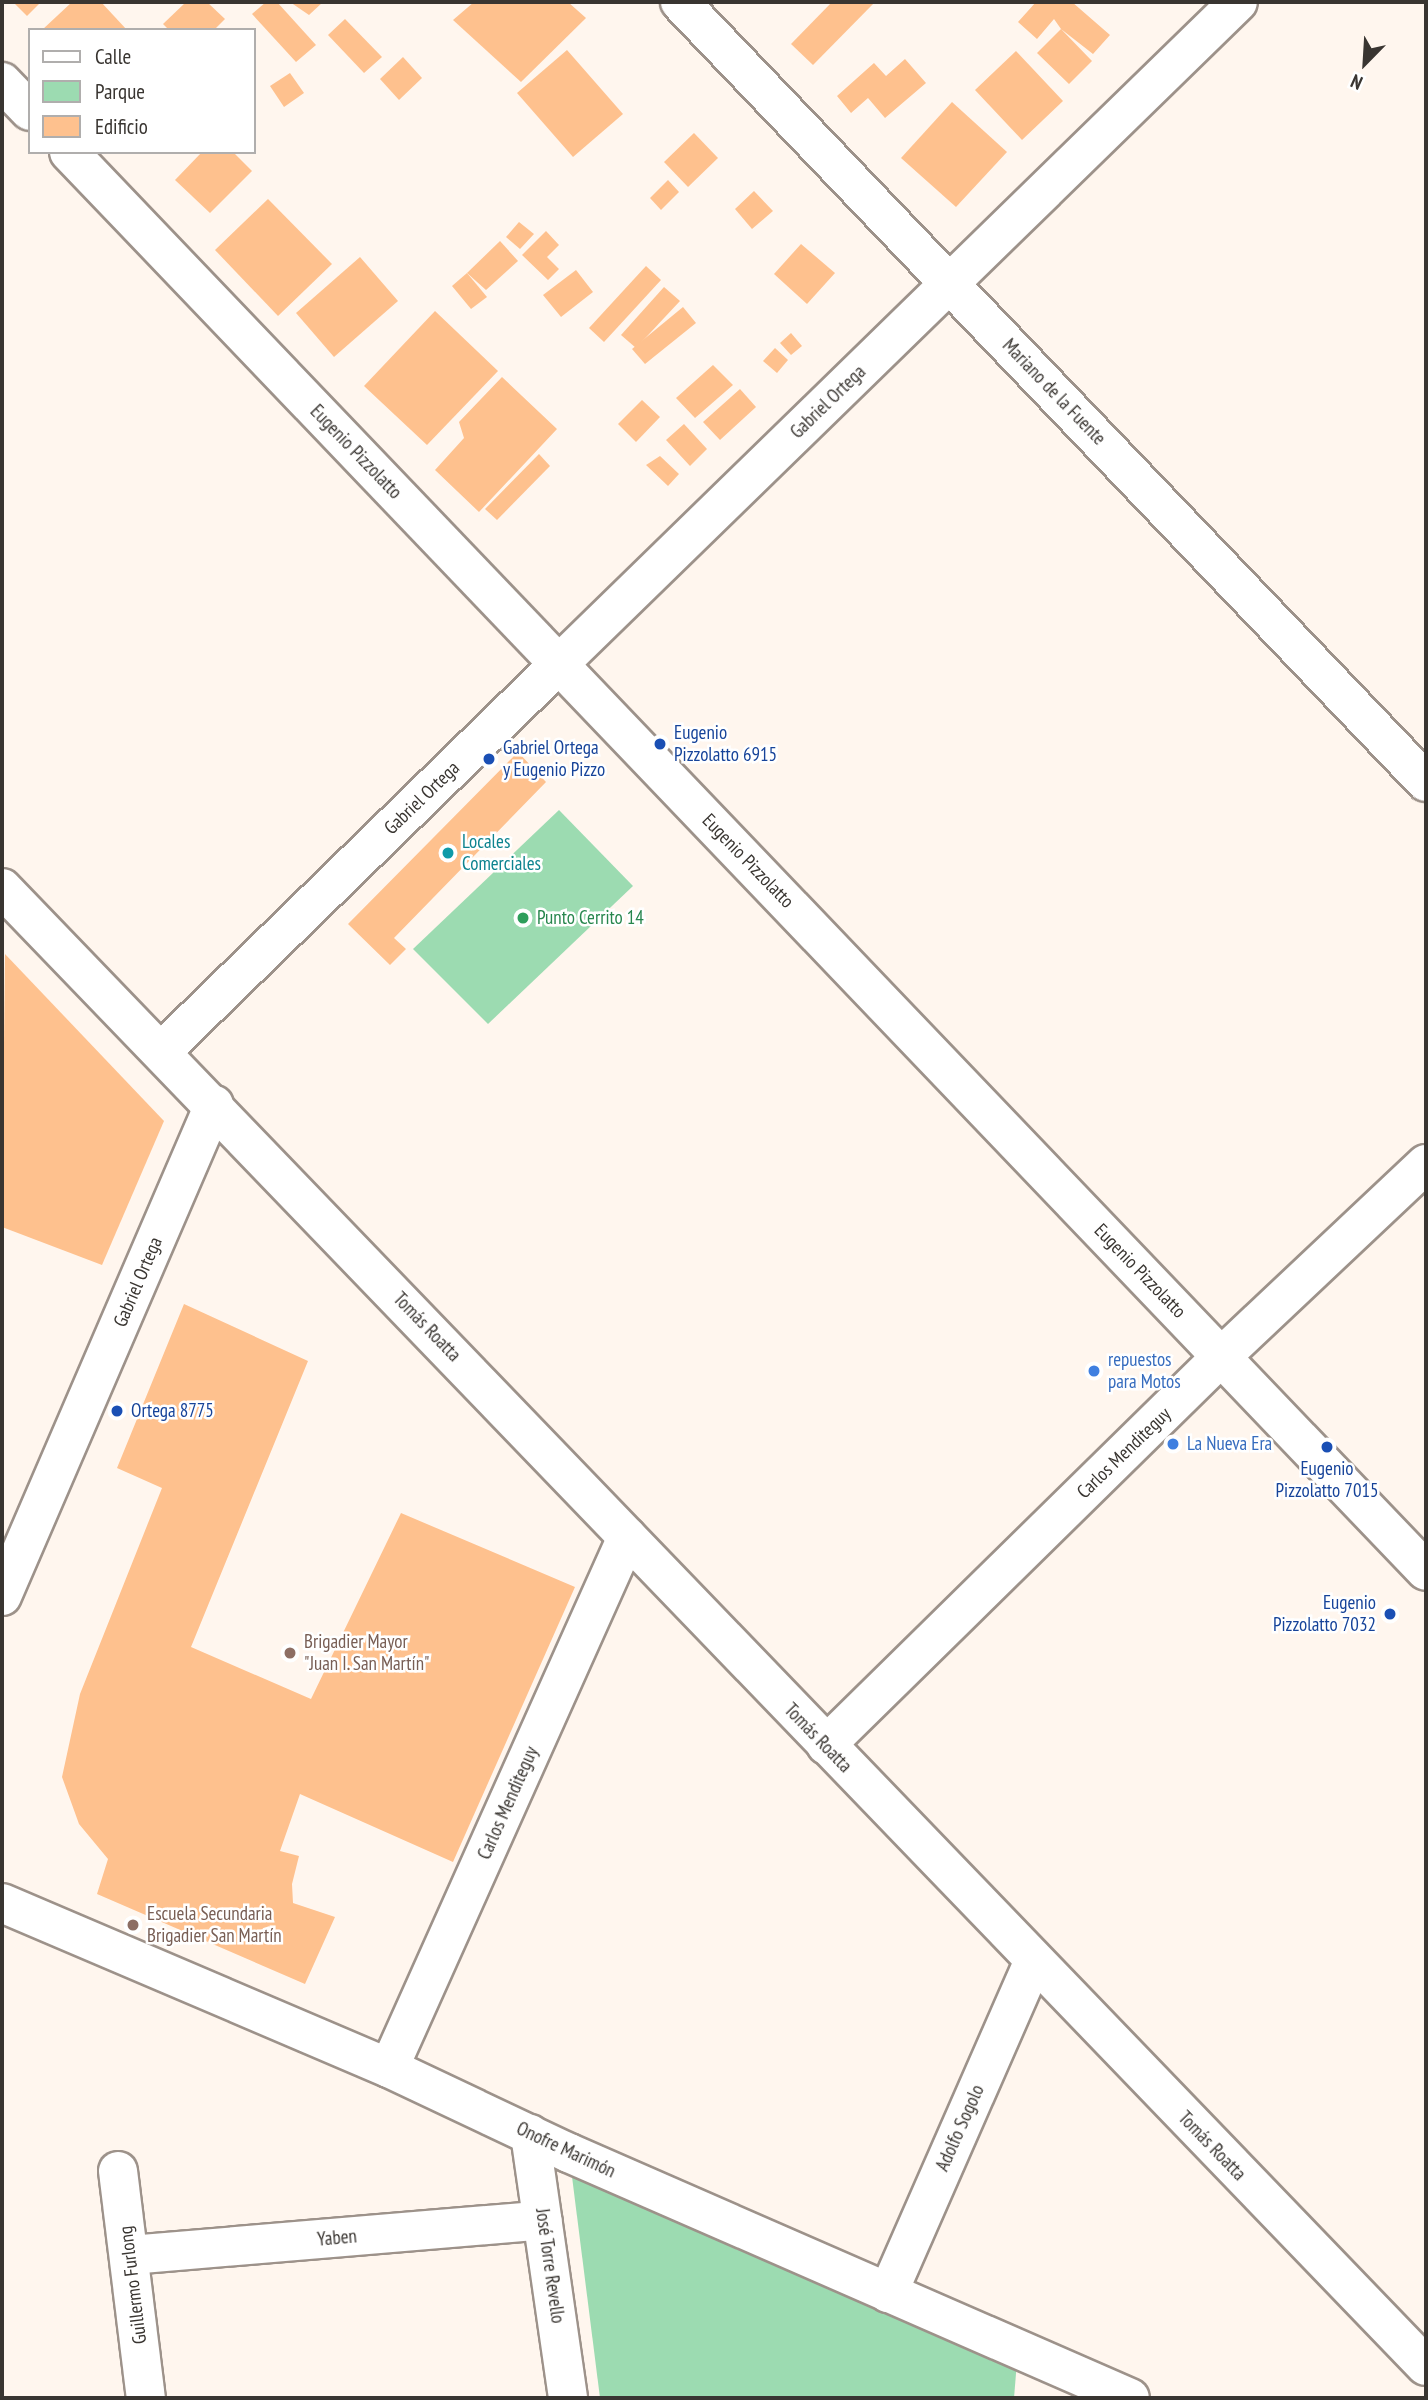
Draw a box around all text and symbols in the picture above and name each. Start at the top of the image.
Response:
legend [28,28,256,154]
north arrow [1330,28,1400,98]
text: Calle [95,43,131,70]
text: N [1347,69,1366,95]
text: Parque [95,78,145,105]
text: Edificio [95,113,148,140]
street label: Mariano de la Fuente [998,334,1110,450]
street label: Gabriel Ortega [786,361,870,443]
street label: Eugenio Pizzolatto [305,400,407,504]
place label: Eugenio Pizzolatto 6915 [674,722,777,766]
marker: Eugenio Pizzolatto 6915 [652,736,668,752]
place label: Gabriel Ortega y Eugenio Pizzo [503,737,606,781]
marker: Gabriel Ortega y Eugenio Pizzo [481,751,497,767]
street label: Gabriel Ortega [380,757,464,839]
street label: Eugenio Pizzolatto [697,809,799,913]
place label: Locales Comerciales [462,831,541,875]
marker: Locales Comerciales [440,845,456,861]
place label: Punto Cerrito 14 [537,907,644,929]
marker: Punto Cerrito 14 [515,910,531,926]
street label: Eugenio Pizzolatto [1089,1219,1191,1323]
street label: Gabriel Ortega [109,1234,167,1330]
street label: Tomás Roatta [388,1288,466,1366]
place label: repuestos para Motos [1108,1349,1181,1393]
marker: repuestos para Motos [1086,1363,1102,1379]
place label: Ortega 8775 [131,1400,214,1422]
marker: Ortega 8775 [109,1403,125,1419]
street label: Carlos Menditeguy [1072,1403,1176,1503]
place label: La Nueva Era [1187,1433,1272,1455]
marker: La Nueva Era [1165,1436,1181,1452]
marker: Eugenio Pizzolatto 7015 [1319,1439,1335,1455]
place label: Eugenio Pizzolatto 7015 [1275,1458,1379,1502]
place label: Eugenio Pizzolatto 7032 [1273,1592,1376,1636]
marker: Eugenio Pizzolatto 7032 [1382,1606,1398,1622]
place label: Brigadier Mayor "Juan I. San Martín" [304,1631,431,1675]
marker: Brigadier Mayor "Juan I. San Martín" [282,1645,298,1661]
street label: Tomás Roatta [779,1699,857,1777]
street label: Carlos Menditeguy [473,1743,543,1863]
place label: Escuela Secundaria Brigadier San Martín [147,1903,282,1947]
marker: Escuela Secundaria Brigadier San Martín [125,1917,141,1933]
street label: Adolfo Sogolo [931,2081,989,2175]
street label: Tomás Roatta [1173,2107,1251,2185]
street label: Onofre Marimón [513,2117,619,2183]
street label: José Torre Revello [531,2207,569,2325]
street label: Guillermo Furlong [114,2225,152,2345]
street label: Yaben [316,2225,358,2251]

